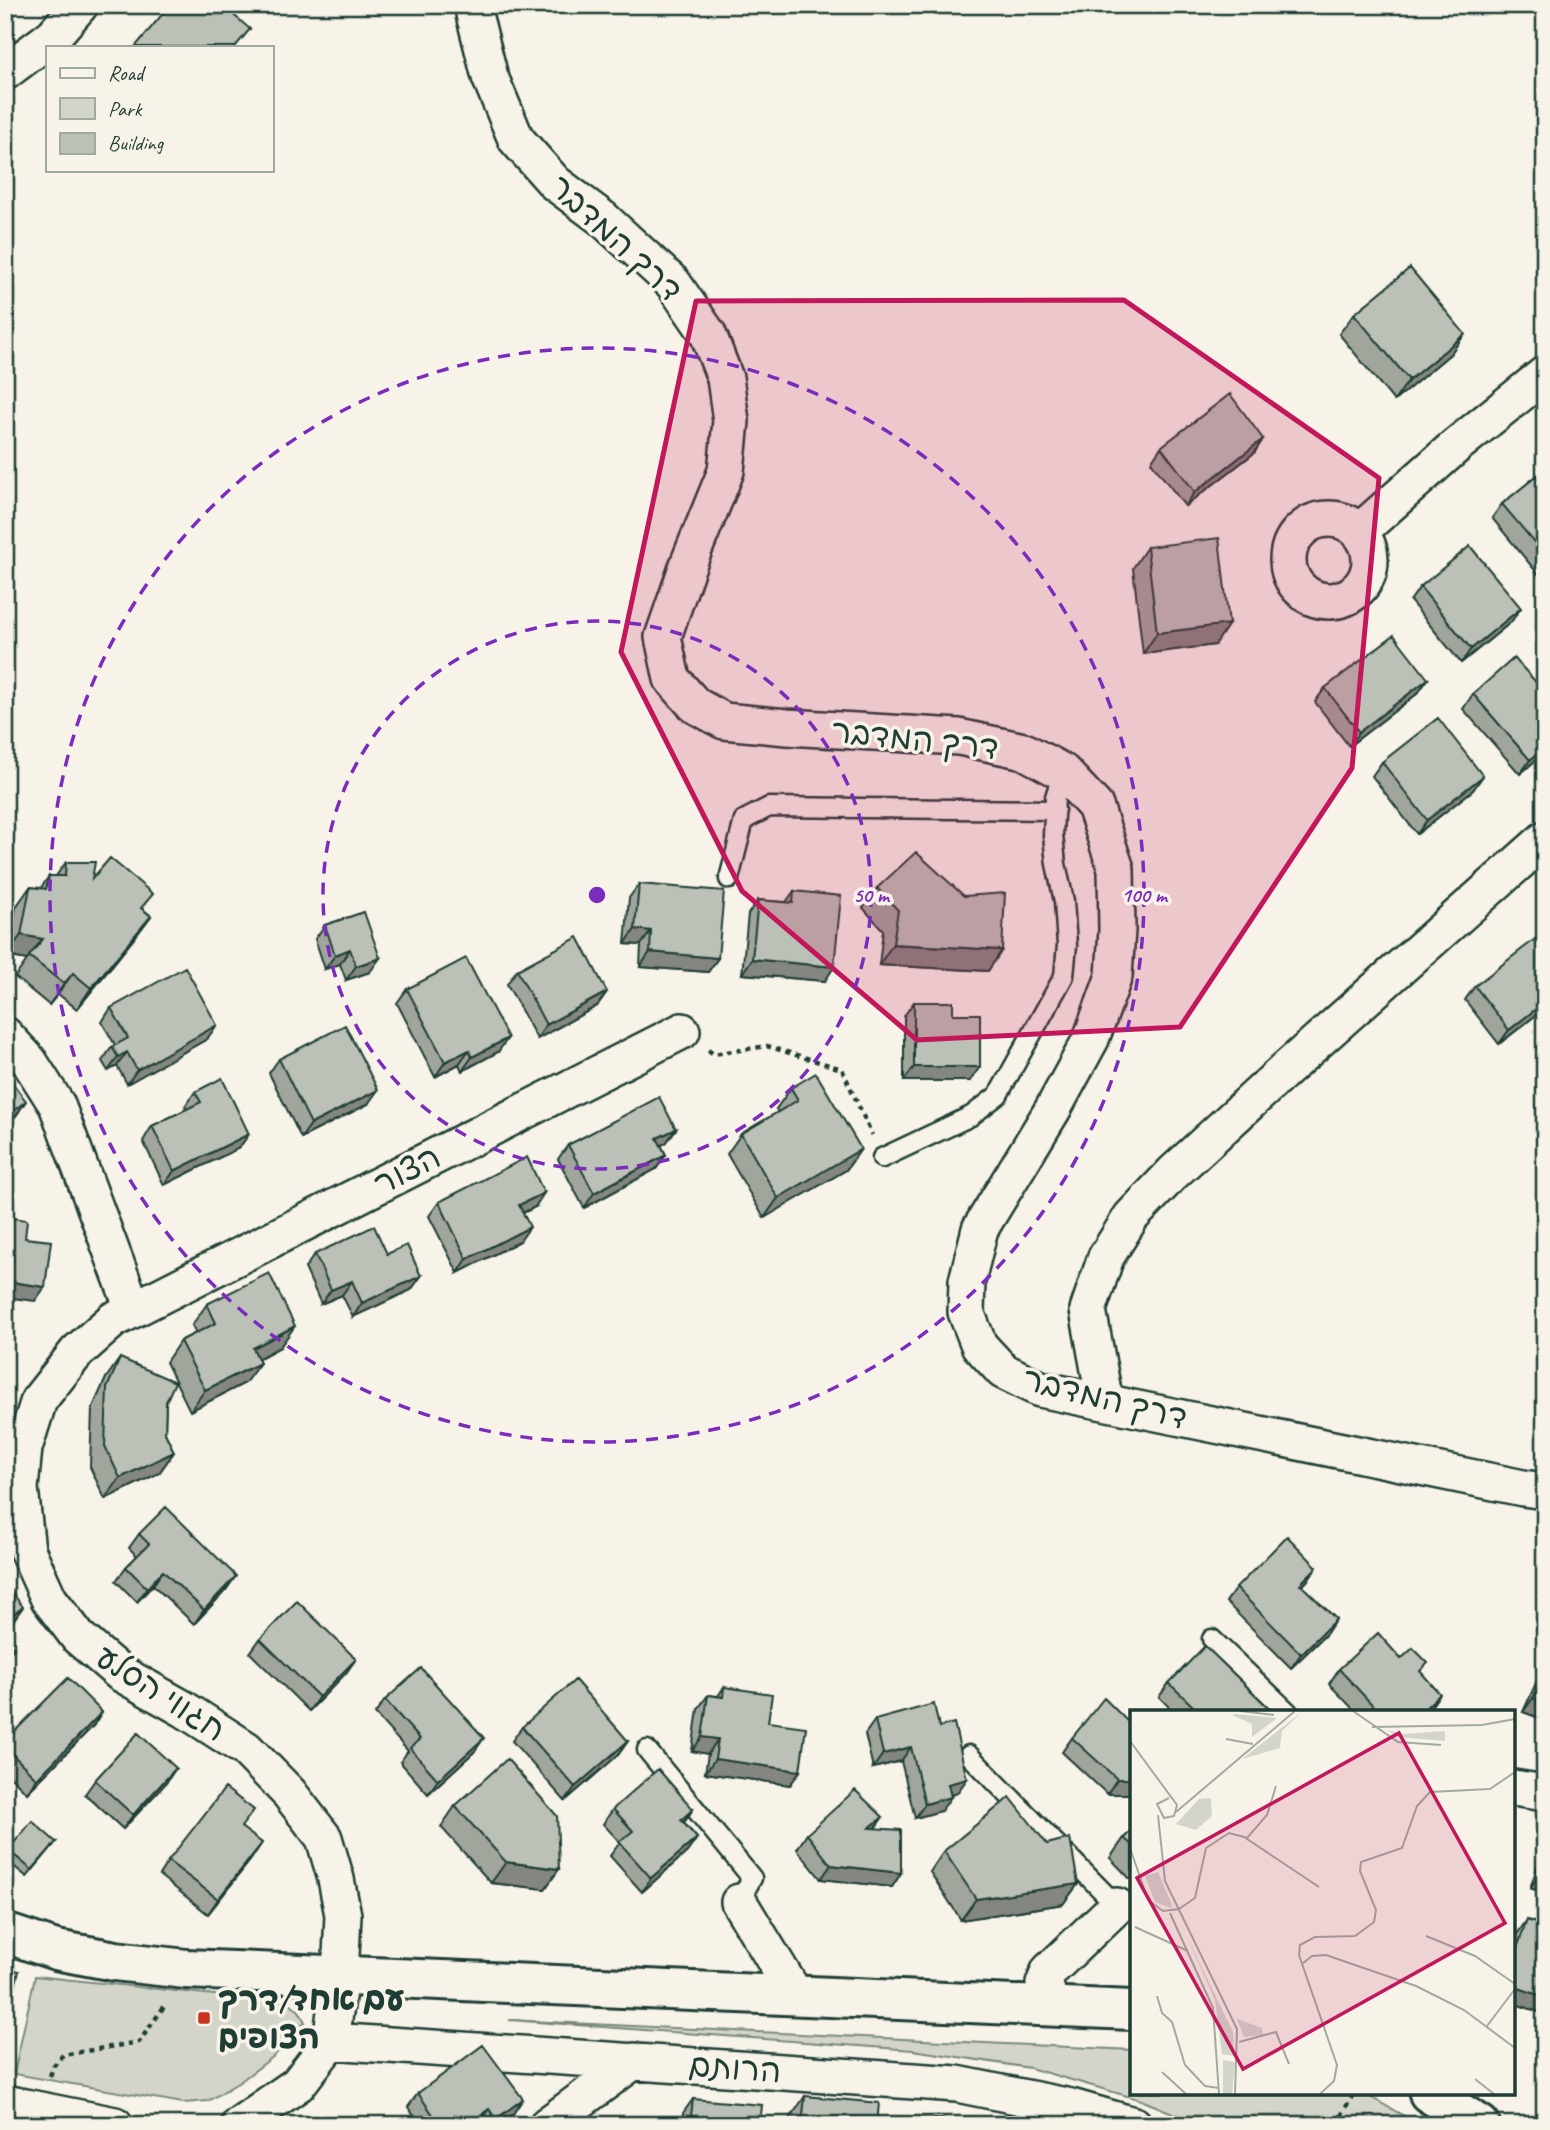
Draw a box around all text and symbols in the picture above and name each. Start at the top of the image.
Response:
legend [46,46,273,172]
text: Road [108,60,147,86]
text: Park [108,96,143,122]
text: Building [108,130,165,156]
street label: דרך המדבר [540,165,692,311]
street label: דרך המדבר [829,709,1001,769]
text: 50 m [853,882,891,908]
text: 100 m [1121,882,1169,908]
centre of rings [585,883,609,907]
street label: הצור [366,1135,448,1205]
street label: דרך המדבר [1019,1357,1191,1439]
street label: חגווי הסלע [88,1635,234,1751]
inset map [1130,1710,1515,2095]
place label: עם אחד/דרך הצופים [218,1978,405,2058]
marker: עם אחד/דרך הצופים [196,2010,212,2026]
street label: הרותם [687,2044,783,2092]

